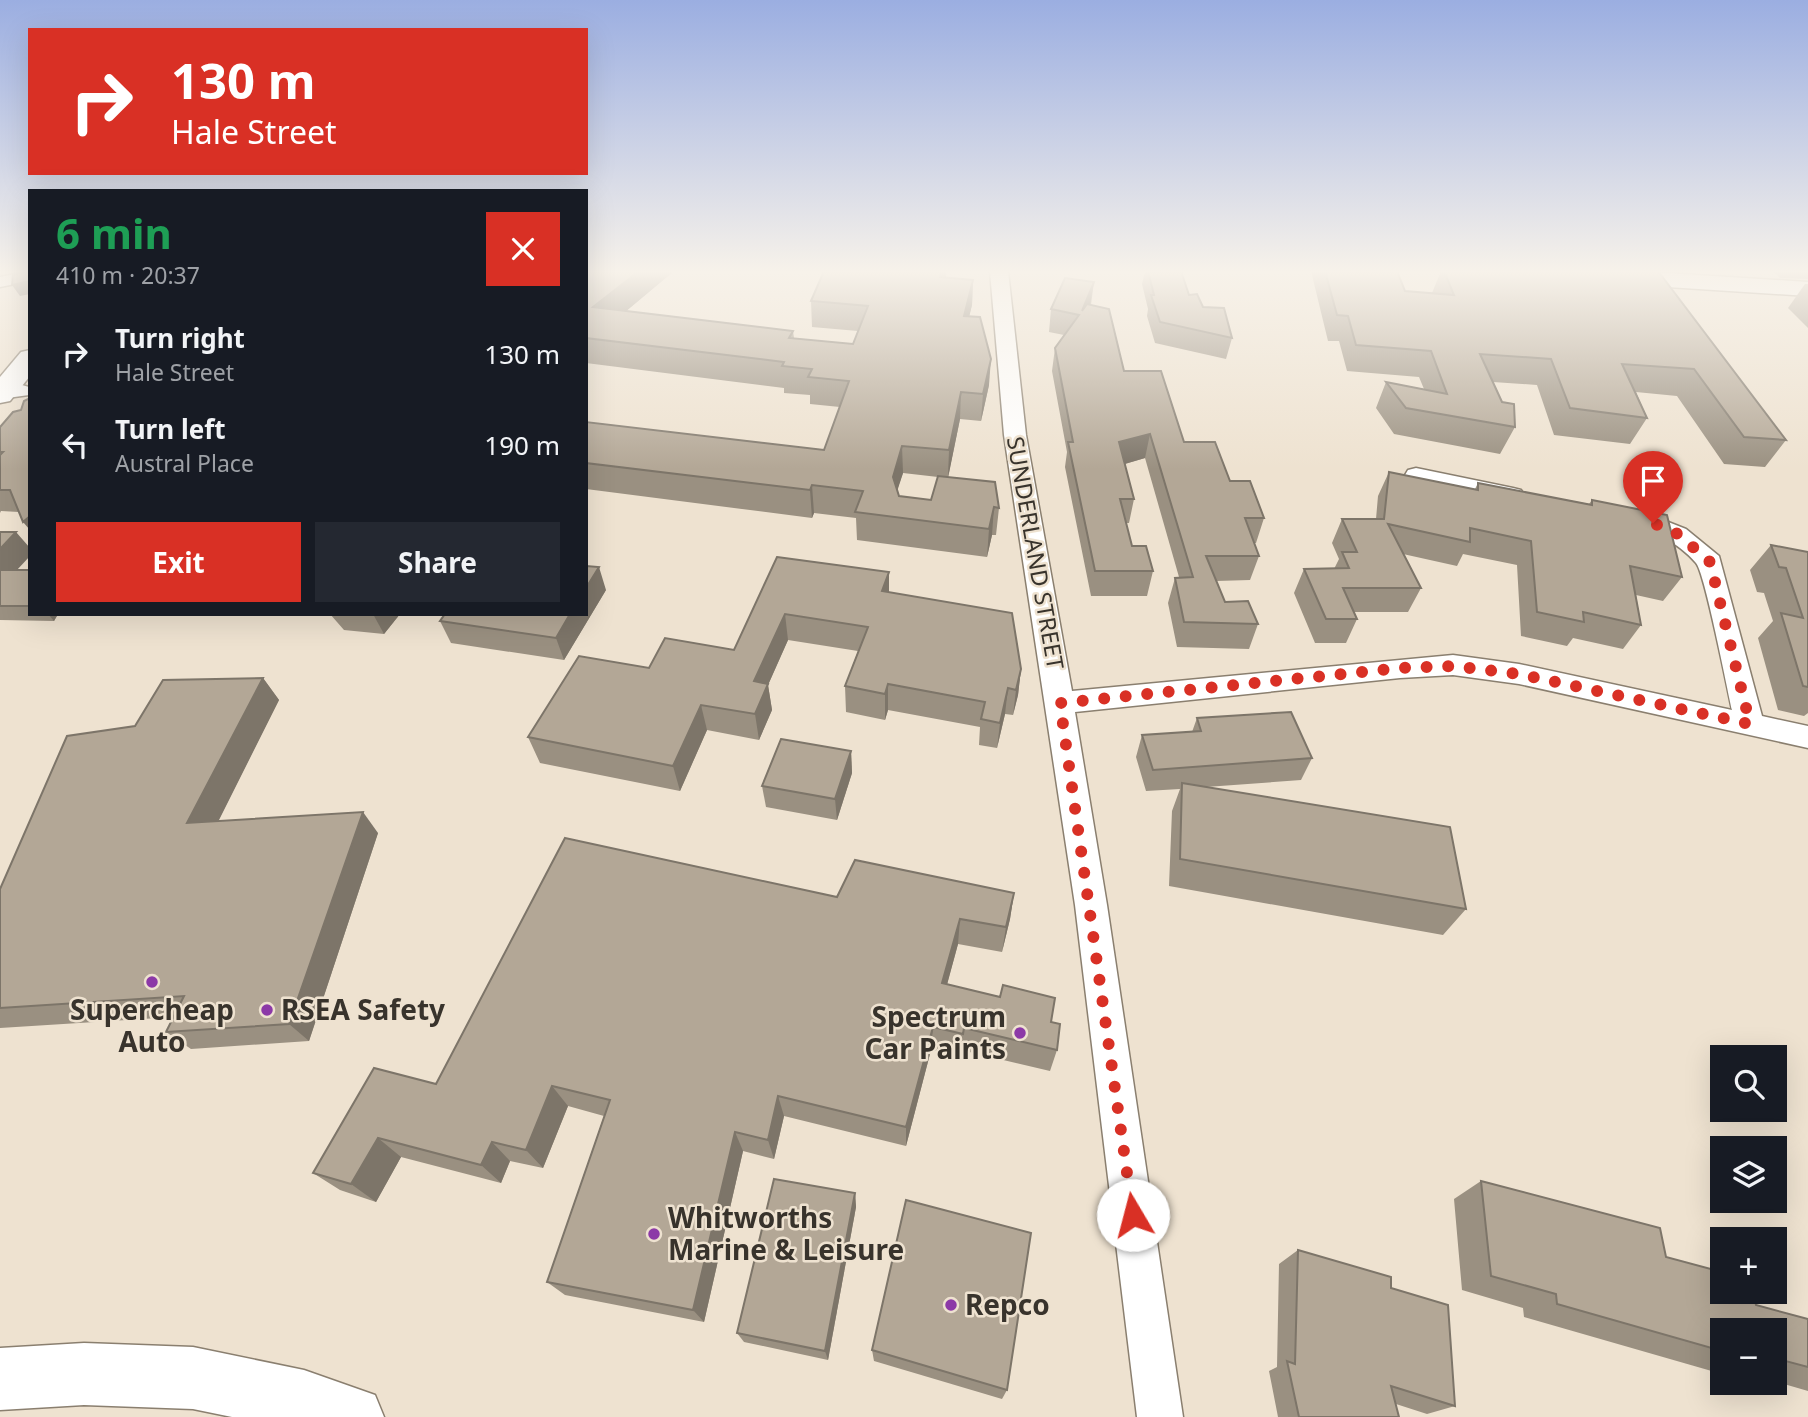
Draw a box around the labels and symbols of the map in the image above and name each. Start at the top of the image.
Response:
street label: SUNDERLAND STREET [1000,434,1072,672]
pin [1623,451,1683,523]
marker: Supercheap Auto [144,974,160,990]
place label: Supercheap Auto [70,990,234,1060]
place label: RSEA Safety [281,990,445,1028]
place label: Spectrum Car Paints [865,997,1006,1067]
marker: RSEA Safety [259,1002,275,1018]
marker: Spectrum Car Paints [1012,1025,1028,1041]
position arrow [1096,1178,1170,1252]
place label: Whitworths Marine & Leisure [668,1198,904,1268]
marker: Whitworths Marine & Leisure [646,1226,662,1242]
place label: Repco [965,1285,1050,1323]
marker: Repco [943,1297,959,1313]

